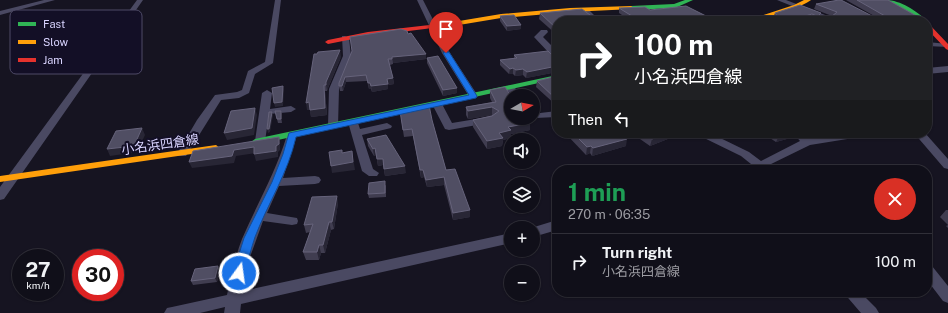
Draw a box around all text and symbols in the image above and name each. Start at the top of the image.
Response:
legend [10,10,142,74]
pin [429,12,463,53]
text: Fast [43,18,65,30]
icon: arrive [435,18,457,40]
text: 100 m [634,28,713,61]
icon: right [568,32,620,84]
text: Slow [43,36,69,48]
text: Jam [43,54,63,66]
text: 小名浜四倉線 [634,66,742,87]
north arrow [504,89,540,125]
map controls [504,89,540,301]
icon: left [611,108,633,130]
text: Then [568,111,603,128]
street label: 小名浜四倉線 [120,132,200,157]
button: sound [504,133,540,169]
button: layers [504,177,540,213]
text: 1 min [568,178,626,206]
button: close [874,178,916,220]
text: 270 m · 06:35 [568,207,650,222]
button: + [504,221,540,257]
text: Turn right [602,244,672,261]
speed limit sign: 30 [72,249,124,301]
icon: right [568,251,590,273]
position arrow [218,252,260,294]
text: 100 m [875,253,916,270]
text: 27 [25,258,51,282]
text: 小名浜四倉線 [602,264,680,279]
button: − [504,265,540,301]
text: km/h [26,279,50,291]

